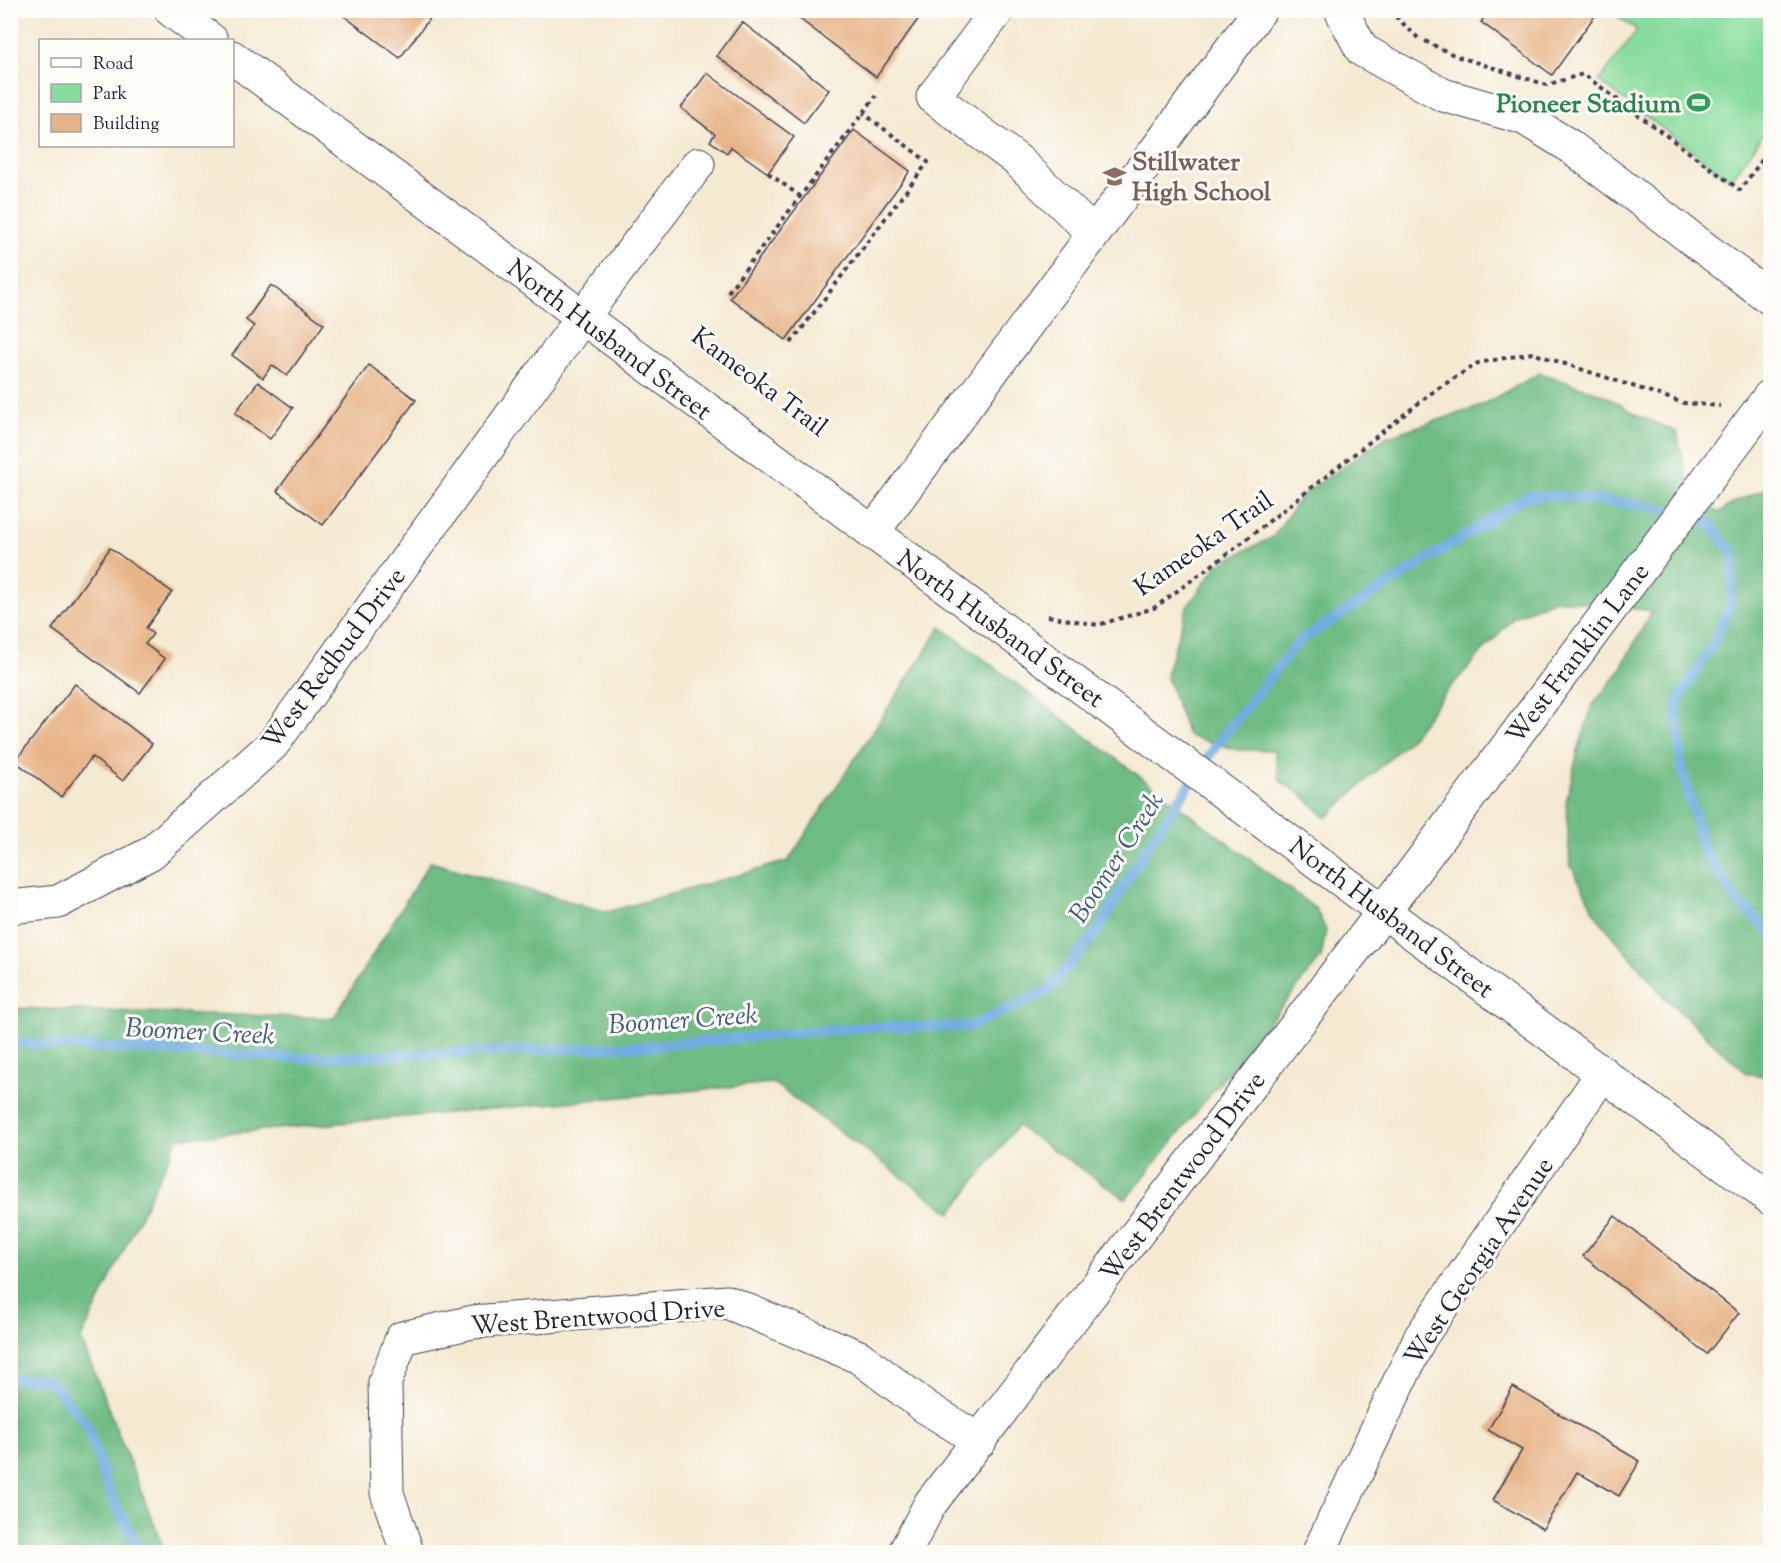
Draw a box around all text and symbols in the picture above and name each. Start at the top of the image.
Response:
legend [39,39,234,147]
text: Road [93,52,133,78]
text: Park [93,82,128,108]
place label: Pioneer Stadium [1496,87,1681,124]
sports icon: Pioneer Stadium [1686,90,1712,116]
text: Building [93,112,159,138]
place label: Stillwater High School [1132,145,1272,212]
school or university icon: Stillwater High School [1101,163,1127,189]
street label: North Husband Street [498,252,719,431]
street label: Kameoka Trail [683,319,834,447]
street label: Kameoka Trail [1127,483,1282,607]
street label: North Husband Street [888,542,1111,718]
street label: West Franklin Lane [1498,556,1660,753]
street label: West Redbud Drive [254,561,416,758]
water label: Boomer Creek [1061,785,1175,932]
street label: North Husband Street [1280,830,1501,1009]
water label: Boomer Creek [607,997,759,1046]
water label: Boomer Creek [124,1010,275,1057]
street label: West Brentwood Drive [1092,1064,1276,1291]
street label: West Georgia Avenue [1396,1151,1564,1374]
street label: West Brentwood Drive [470,1291,727,1346]

